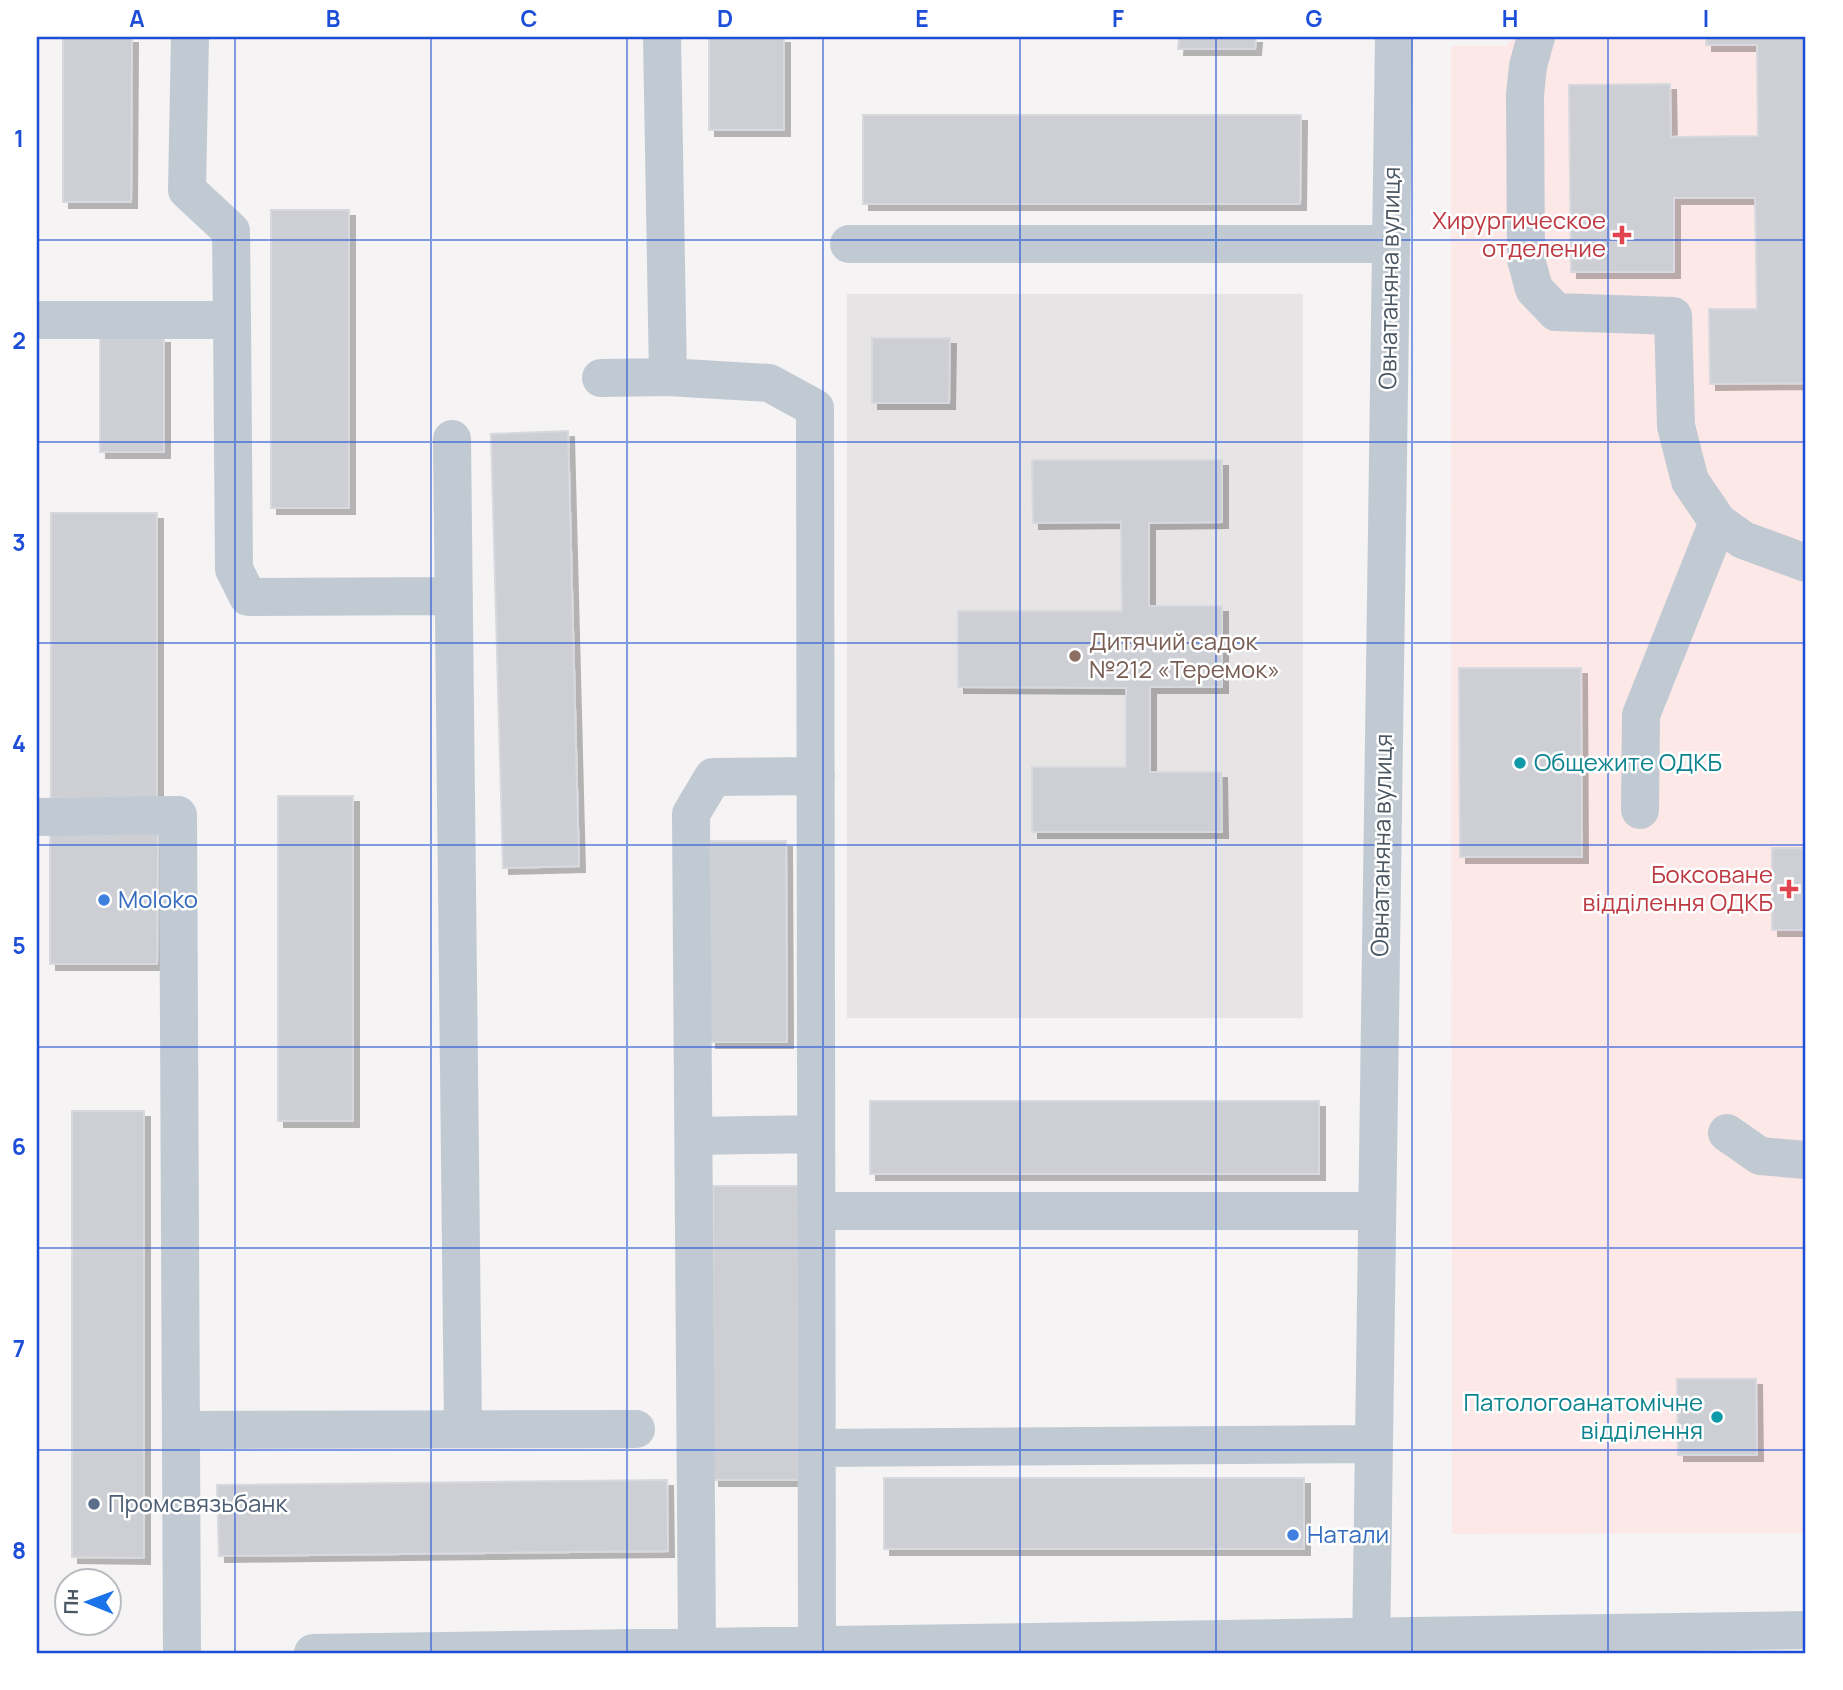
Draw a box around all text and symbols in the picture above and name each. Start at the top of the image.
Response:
text: A [129,2,145,34]
text: B [326,2,340,34]
text: C [521,2,538,34]
text: D [717,2,733,34]
text: E [915,2,929,34]
text: F [1112,2,1124,34]
text: G [1306,2,1323,34]
text: H [1502,2,1518,34]
text: I [1703,2,1709,34]
text: 1 [14,122,24,154]
street label: Овнатаняна вулиця [1370,166,1407,390]
place label: Хирургическое отделение [1432,203,1606,264]
marker: Хирургическое отделение [1612,225,1632,245]
text: 2 [12,324,26,356]
text: 3 [12,526,26,558]
place label: Дитячий садок №212 «Теремок» [1089,624,1280,685]
marker: Дитячий садок №212 «Теремок» [1067,648,1083,664]
text: 4 [12,727,26,759]
street label: Овнатаняна вулиця [1362,733,1399,957]
place label: Общежите ОДКБ [1534,745,1722,778]
marker: Общежите ОДКБ [1512,755,1528,771]
place label: Боксоване відділення ОДКБ [1583,857,1773,918]
marker: Боксоване відділення ОДКБ [1779,879,1799,899]
place label: Moloko [118,882,198,915]
marker: Moloko [96,892,112,908]
text: 5 [12,929,26,961]
text: 6 [12,1130,26,1162]
text: 7 [13,1332,25,1364]
place label: Патологоанатомічне відділення [1463,1385,1703,1446]
marker: Патологоанатомічне відділення [1709,1409,1725,1425]
place label: Промсвязьбанк [108,1486,288,1519]
marker: Промсвязьбанк [86,1496,102,1512]
place label: Натали [1307,1517,1389,1550]
marker: Натали [1285,1527,1301,1543]
text: 8 [12,1534,26,1566]
north arrow [52,1568,122,1638]
text: Пн [58,1589,84,1615]

